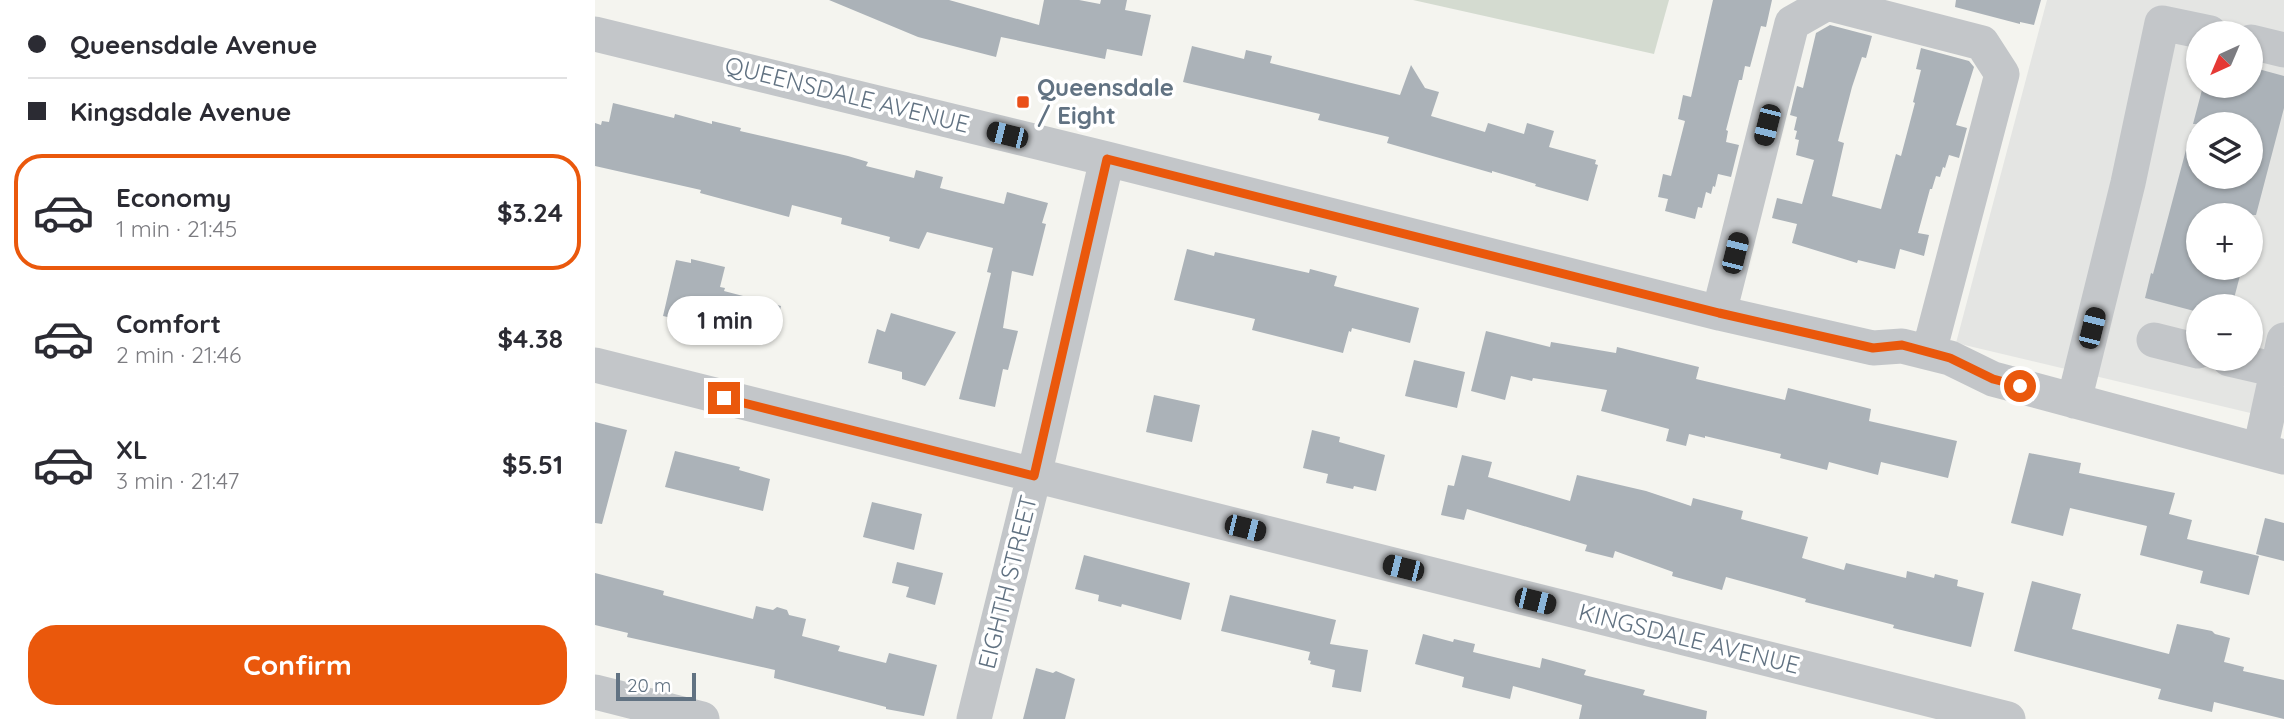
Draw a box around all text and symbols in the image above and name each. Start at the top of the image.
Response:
north arrow [2186,21,2263,98]
map controls [2186,21,2263,371]
text: Queensdale Avenue [70,28,317,61]
street label: QUEENSDALE AVENUE [722,49,972,139]
place label: Queensdale / Eight [1037,72,1174,130]
marker: Queensdale / Eight [1015,94,1031,110]
text: Kingsdale Avenue [70,95,291,128]
car [1752,102,1783,148]
button: layers [2186,112,2263,189]
car [985,120,1030,150]
icon: car [32,181,95,244]
text: Economy [116,181,231,214]
text: $3.24 [497,196,563,229]
button: + [2186,203,2263,280]
text: 1 min · 21:45 [116,214,237,243]
car [1720,230,1751,276]
button: − [2186,294,2263,371]
callout: 1 min [666,296,782,346]
car [2077,305,2108,351]
text: 1 min [697,306,753,335]
icon: car [32,307,95,370]
text: Comfort [116,307,221,340]
text: $4.38 [498,322,563,355]
text: 2 min · 21:46 [116,340,241,369]
route start [2004,370,2036,402]
route end [708,382,740,414]
icon: car [32,433,95,496]
text: XL [116,433,148,466]
text: $5.51 [502,448,563,481]
text: 3 min · 21:47 [116,466,239,495]
street label: EIGHTH STREET [971,492,1043,672]
car [1223,513,1268,543]
car [1381,553,1426,583]
car [1513,586,1558,616]
street label: KINGSDALE AVENUE [1576,596,1803,680]
button: Confirm [28,625,567,705]
scale bar [616,670,697,702]
text: 20 m [627,673,671,697]

